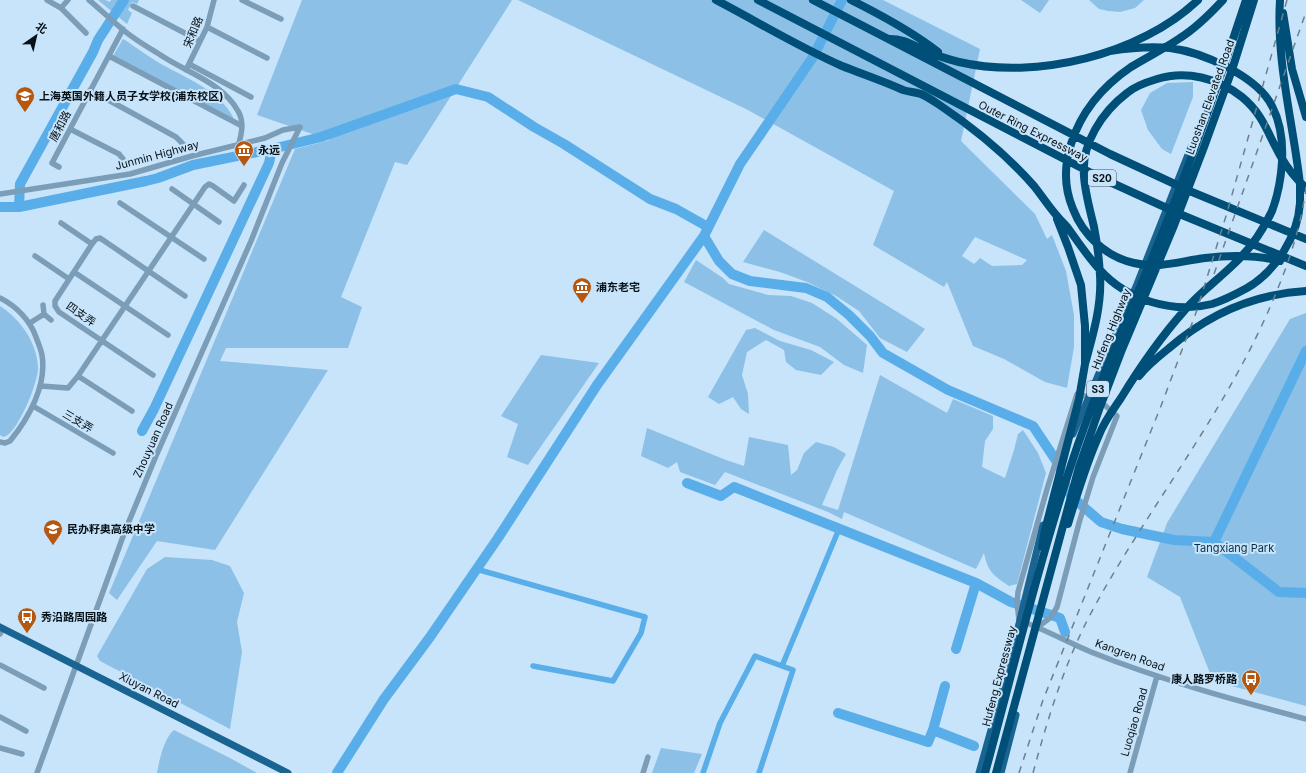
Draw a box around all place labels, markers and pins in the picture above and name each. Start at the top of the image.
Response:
school or university icon: 上海英国外籍人员子女学校(浦东校区) [14,85,36,113]
place label: 上海英国外籍人员子女学校(浦东校区) [39,89,223,103]
museum icon: 永远 [233,139,255,167]
place label: 永远 [258,143,280,157]
museum icon: 浦东老宅 [571,276,593,304]
place label: 浦东老宅 [596,280,640,294]
school or university icon: 民办籽奥高级中学 [42,518,64,546]
place label: 民办籽奥高级中学 [67,522,155,536]
bus stop icon: 秀沿路周园路 [16,606,38,634]
place label: 秀沿路周园路 [41,610,108,624]
bus stop icon: 康人路罗桥路 [1240,668,1262,696]
place label: 康人路罗桥路 [1171,672,1238,686]

